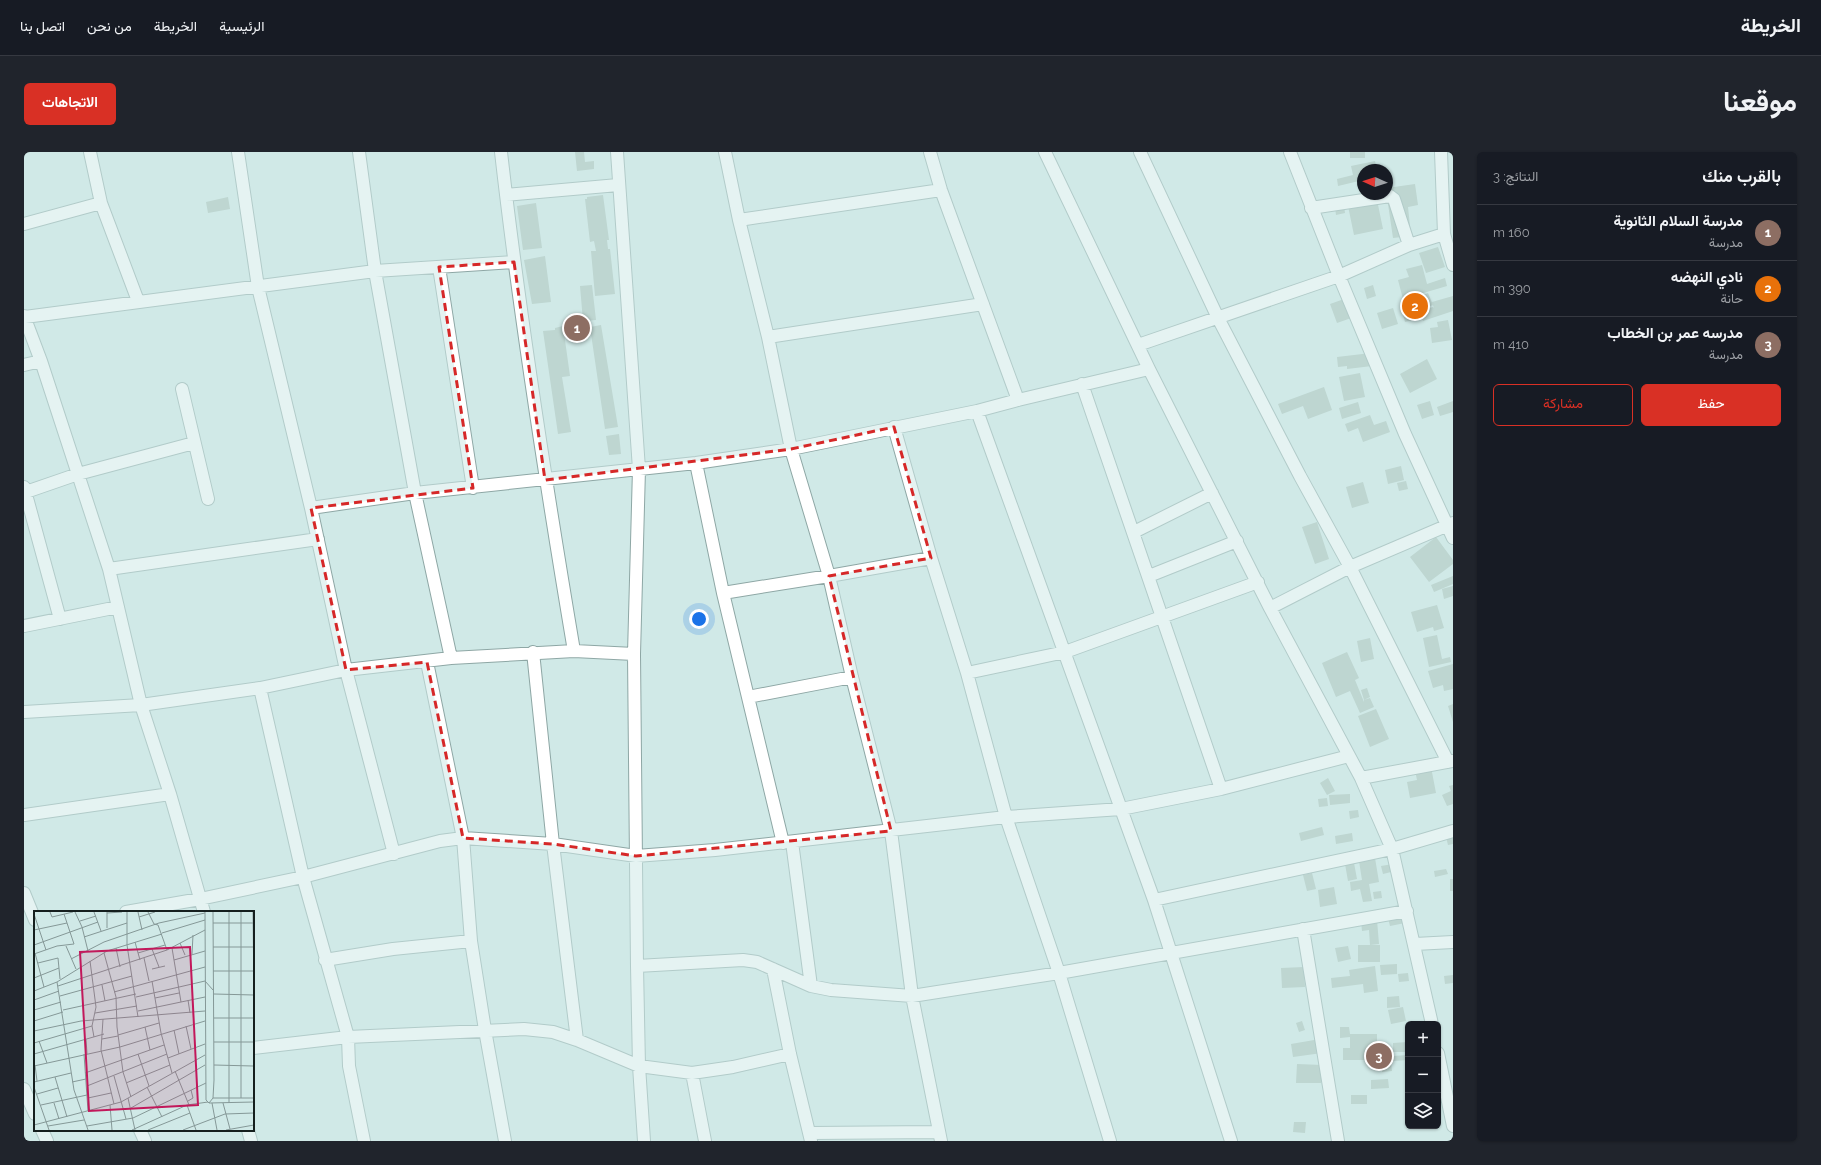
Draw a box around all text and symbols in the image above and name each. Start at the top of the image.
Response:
text: الخريطة [1741,14,1801,36]
text: اتصل بنا [20,18,65,34]
text: من نحن [87,18,132,34]
text: الخريطة [154,18,197,34]
text: الرئيسية [219,18,264,34]
button: الاتجاهات [24,83,116,125]
text: موقعنا [1723,85,1797,118]
north arrow [1357,164,1393,200]
text: بالقرب منك [1702,166,1781,186]
text: النتائج: 3 [1493,169,1538,184]
text: مدرسة السلام الثانوية [1614,212,1743,230]
text: 160 m [1493,225,1530,240]
text: 1 [1765,225,1771,240]
text: مدرسة [1709,235,1743,250]
text: نادي النهضه [1671,268,1743,286]
text: 390 m [1493,281,1531,296]
text: 2 [1764,281,1772,296]
pin: 2 [1402,291,1428,321]
text: حانة [1720,291,1743,306]
pin: 1 [564,313,590,343]
text: مدرسه عمر بن الخطاب [1607,324,1743,342]
text: 410 m [1493,337,1529,352]
text: 3 [1764,337,1772,352]
text: مدرسة [1709,347,1743,362]
button: مشاركة [1493,384,1633,426]
button: حفظ [1641,384,1781,426]
your location [689,609,709,629]
inset map [34,911,254,1131]
map controls [1405,1021,1441,1129]
button: + [1405,1021,1441,1057]
pin: 3 [1366,1041,1392,1071]
button: − [1405,1057,1441,1093]
button: layers [1405,1093,1441,1129]

